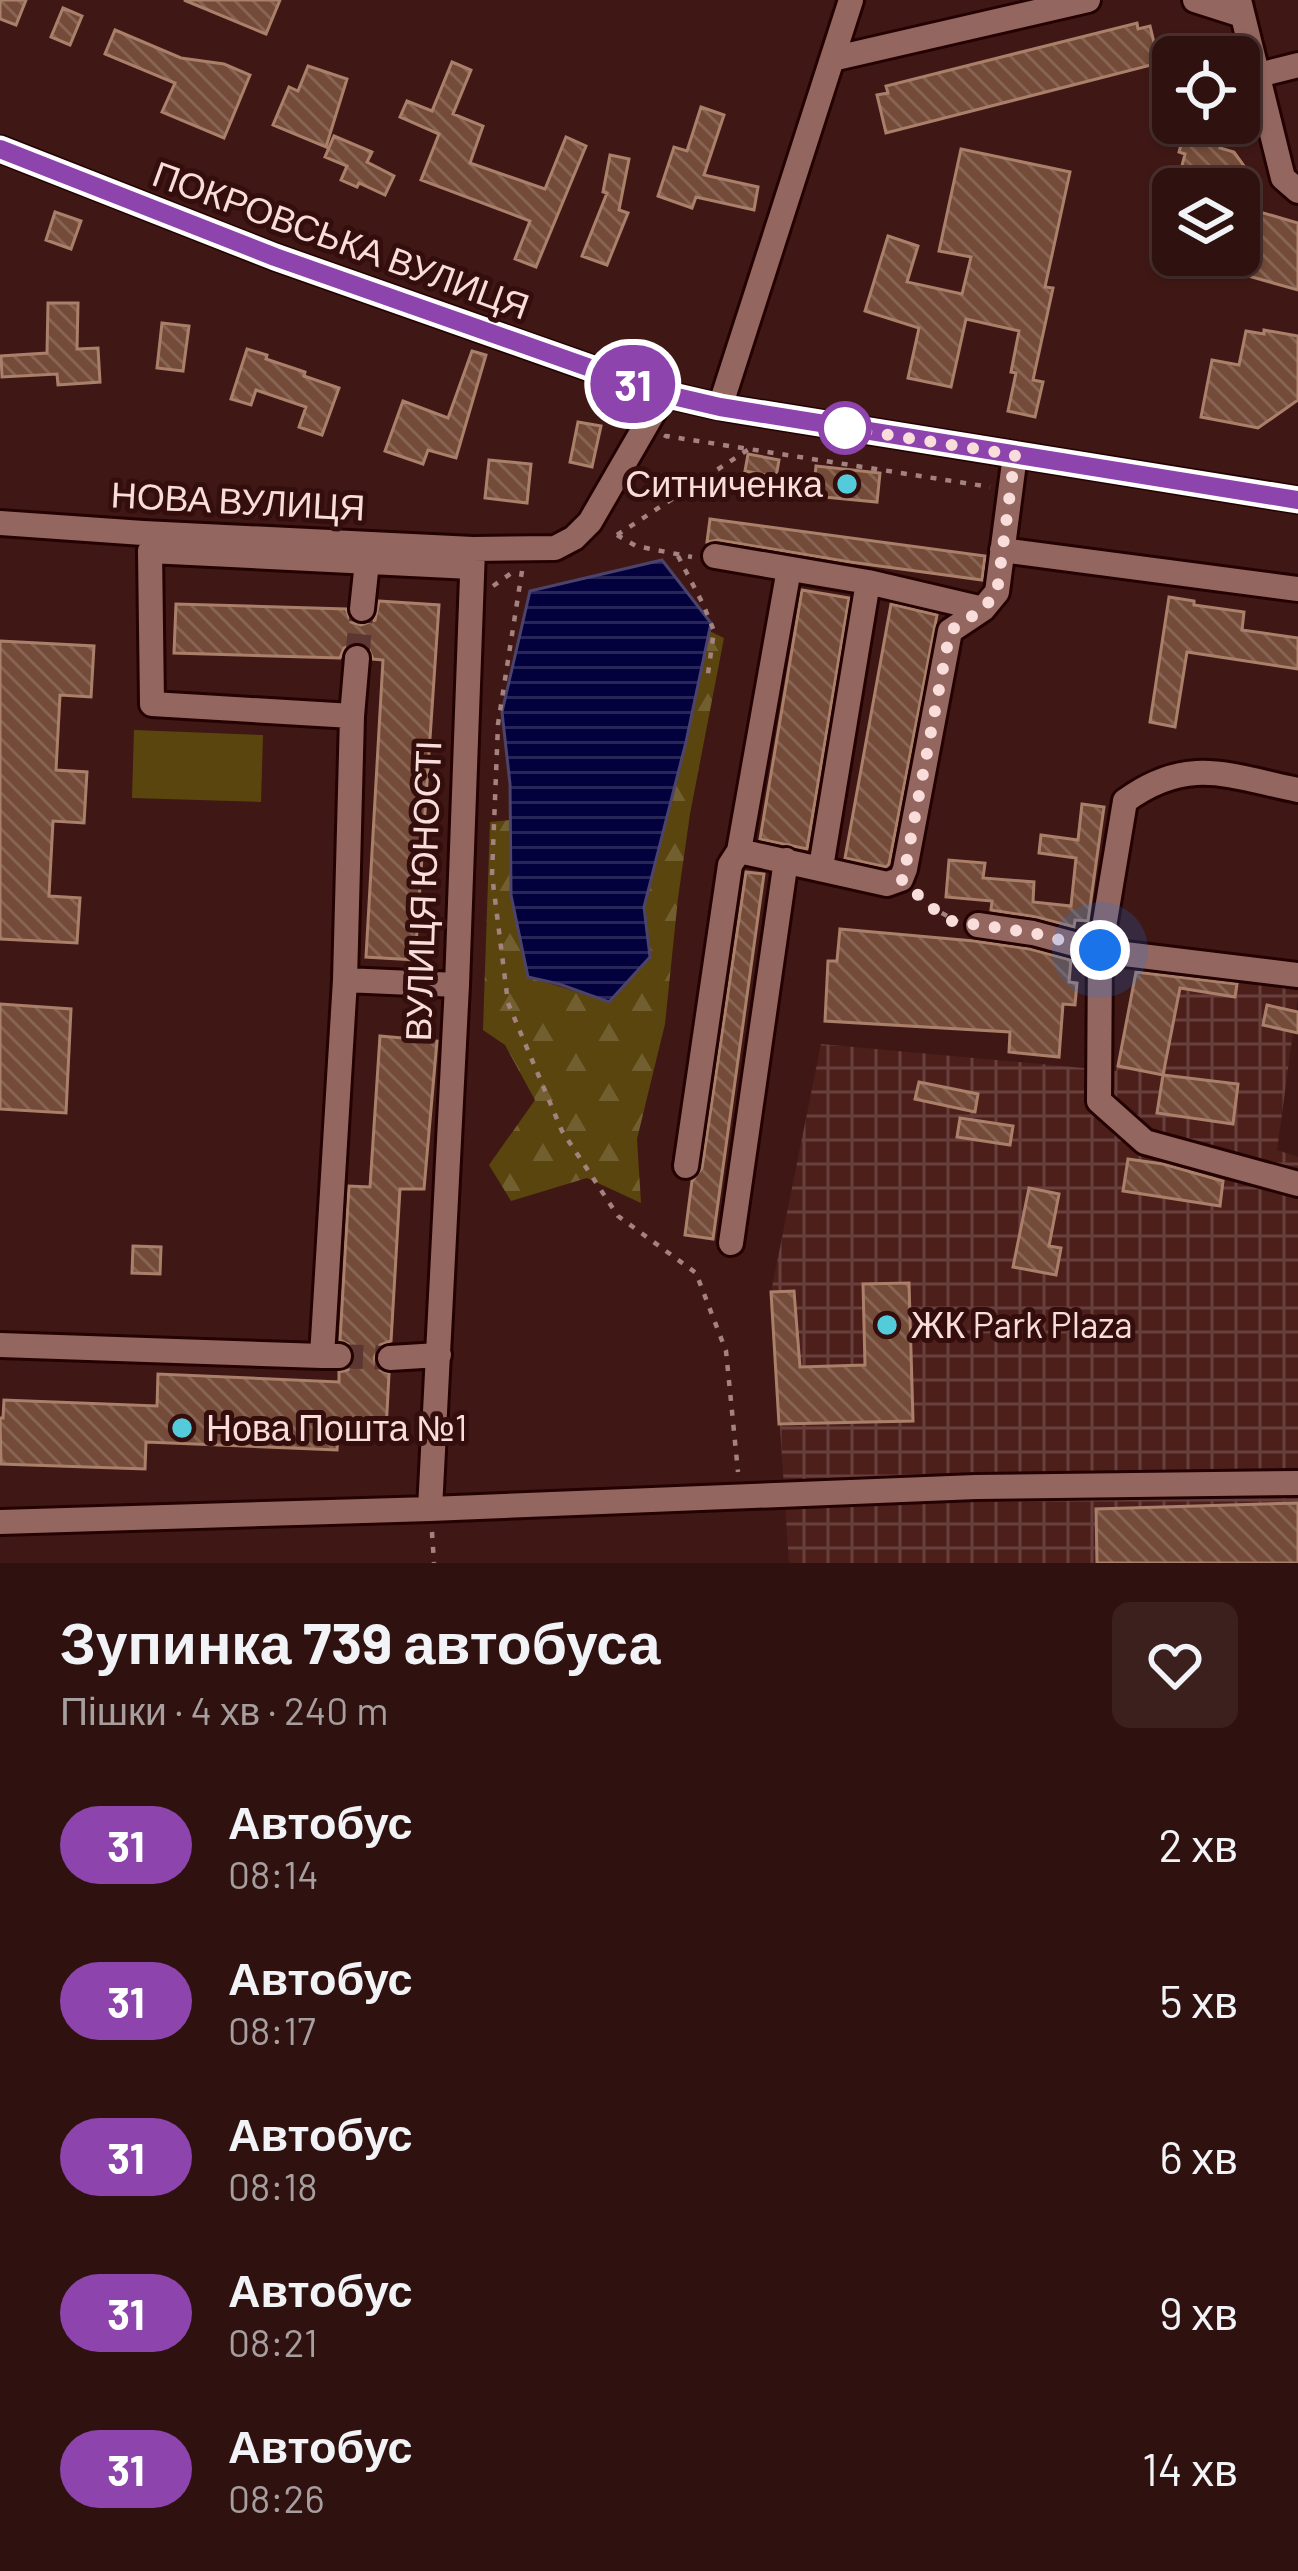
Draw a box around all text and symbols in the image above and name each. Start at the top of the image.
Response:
map controls [1152,36,1260,276]
button: locate [1152,36,1260,144]
street label: ПОКРОВСЬКА ВУЛИЦЯ [147,150,536,328]
button: layers [1152,168,1260,276]
line badge: 31 [579,345,687,423]
text: 31 [614,359,652,409]
unlabelled marker [820,403,870,453]
place label: Ситниченка [625,461,824,504]
street label: НОВА ВУЛИЦЯ [110,471,366,529]
marker: Ситниченка [834,471,860,497]
street label: ВУЛИЦЯ ЮНОСТІ [395,740,449,1042]
your location [1070,920,1130,980]
place label: ЖК Park Plaza [911,1302,1133,1345]
marker: ЖК Park Plaza [874,1312,900,1338]
place label: Нова Пошта №1 [206,1405,467,1448]
marker: Нова Пошта №1 [169,1415,195,1441]
button: heart [1112,1602,1238,1728]
text: Зупинка 739 автобуса [60,1607,660,1675]
text: Пішки · 4 хв · 240 m [60,1686,388,1733]
text: Автобус [228,1794,413,1848]
text: 2 хв [1158,1817,1238,1871]
text: 31 [107,1820,145,1870]
text: 08:14 [228,1850,319,1897]
text: Автобус [228,1950,413,2004]
text: 5 хв [1159,1973,1238,2027]
text: 31 [107,1976,145,2026]
text: 08:17 [228,2006,316,2053]
text: Автобус [228,2106,413,2160]
text: 6 хв [1159,2129,1238,2183]
text: 31 [107,2132,145,2182]
text: 08:18 [228,2162,318,2209]
text: Автобус [228,2262,413,2316]
text: 9 хв [1159,2285,1238,2339]
text: 31 [107,2288,145,2338]
text: 08:21 [228,2318,318,2365]
text: Автобус [228,2418,413,2472]
text: 14 хв [1142,2441,1238,2495]
text: 31 [107,2444,145,2494]
text: 08:26 [228,2474,325,2521]

